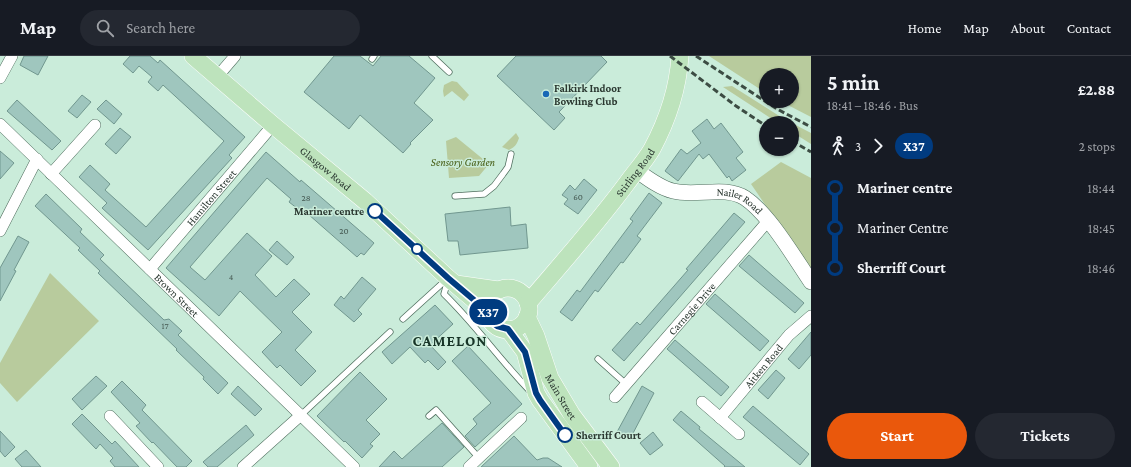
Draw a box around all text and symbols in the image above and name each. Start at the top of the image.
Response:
search box [80,10,360,46]
text: Map [20,17,56,38]
icon: search [94,17,116,39]
text: Search here [126,20,195,36]
text: Home [908,20,941,36]
text: Map [963,20,989,36]
text: About [1011,20,1045,36]
text: Contact [1067,20,1111,36]
map controls [759,68,799,156]
button: + [759,68,799,108]
text: 5 min [827,70,880,95]
place label: Falkirk Indoor Bowling Club [554,82,622,107]
text: £2.88 [1078,82,1115,98]
marker: Falkirk Indoor Bowling Club [541,89,551,99]
text: 18:41 – 18:46 · Bus [827,98,918,113]
button: − [759,116,799,156]
icon: walk [827,135,849,157]
icon: forward [867,135,889,157]
text: X37 [903,138,925,154]
text: 3 [855,139,861,154]
text: 2 stops [1079,139,1115,154]
street label: Glasgow Road [298,144,354,193]
street label: Stirling Road [613,146,657,199]
park label: Sensory Garden [431,156,496,169]
street label: Hamilton Street [184,167,239,228]
text: Mariner centre [857,180,952,196]
text: 18:44 [1087,181,1115,196]
street label: Nailer Road [716,186,765,216]
house number: 60 [573,192,583,202]
house number: 28 [301,193,311,203]
marker: Mariner centre [367,203,383,219]
place label: Mariner centre [294,205,364,217]
text: Mariner Centre [857,220,948,236]
text: 18:45 [1088,221,1115,236]
house number: 20 [339,226,349,236]
unlabelled marker [411,243,423,255]
text: Sherriff Court [857,260,946,276]
text: 18:46 [1087,261,1115,276]
street label: Brown Street [152,271,202,320]
house number: 4 [229,272,234,282]
street label: Carnegie Drive [666,280,718,337]
line badge: X37 [465,299,511,325]
text: X37 [477,304,499,320]
house number: 17 [161,321,169,331]
district label: CAMELON [412,333,488,349]
street label: Aitken Road [742,341,785,390]
street label: Main Street [543,372,579,422]
button: Start [827,413,967,459]
button: Tickets [975,413,1115,459]
marker: Sherriff Court [557,427,573,443]
place label: Sherriff Court [576,429,641,441]

